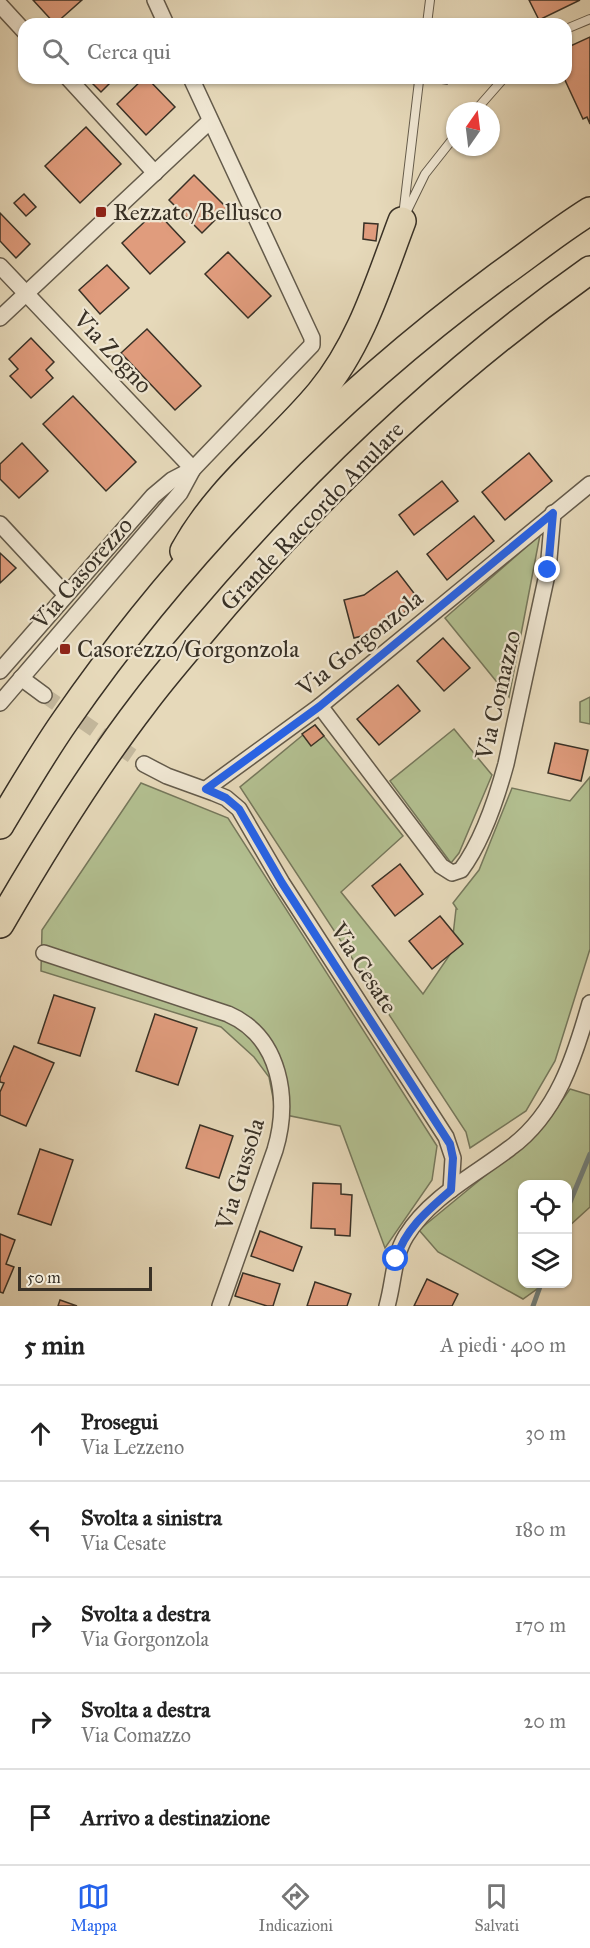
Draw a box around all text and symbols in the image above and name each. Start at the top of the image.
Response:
search box [18,18,572,84]
icon: search [39,35,72,68]
text: Cerca qui [87,38,171,65]
north arrow [446,102,500,156]
place label: Rezzato/Bellusco [113,197,282,227]
marker: Rezzato/Bellusco [94,205,108,219]
street label: Via Zogno [66,304,159,400]
street label: Grande Raccordo Anulare [214,415,410,617]
street label: Via Casorezzo [24,511,139,636]
route end [534,556,560,582]
street label: Via Gorgonzola [290,582,430,704]
street label: Via Comazzo [468,627,527,764]
place label: Casorezzo/Gorgonzola [77,634,300,664]
marker: Casorezzo/Gorgonzola [58,642,72,656]
street label: Via Cesate [323,916,404,1019]
street label: Via Gussola [209,1114,271,1234]
map controls [518,1180,572,1288]
button: locate [518,1180,572,1234]
button: layers [518,1234,572,1288]
route start [382,1245,408,1271]
scale bar [18,1264,152,1292]
text: 50 m [27,1268,61,1287]
text: 5 min [24,1329,85,1361]
text: A piedi · 400 m [440,1333,566,1357]
text: Prosegui [81,1408,158,1435]
icon: ahead [24,1417,57,1450]
text: 30 m [525,1421,566,1445]
text: Via Lezzeno [81,1435,184,1459]
text: Svolta a sinistra [81,1504,222,1531]
icon: left [24,1513,57,1546]
text: 180 m [515,1517,566,1541]
text: Via Cesate [81,1531,166,1555]
text: Svolta a destra [81,1600,210,1627]
icon: right [24,1609,57,1642]
text: 170 m [515,1613,566,1637]
text: Via Gorgonzola [81,1627,209,1651]
text: Svolta a destra [81,1696,210,1723]
icon: right [24,1705,57,1738]
text: 20 m [523,1709,566,1733]
text: Via Comazzo [81,1723,191,1747]
icon: arrive [24,1801,57,1834]
text: Arrivo a destinazione [81,1804,270,1831]
tab: Mappa [71,1880,117,1935]
tab: Indicazioni [259,1880,333,1935]
tab: Salvati [475,1880,519,1935]

